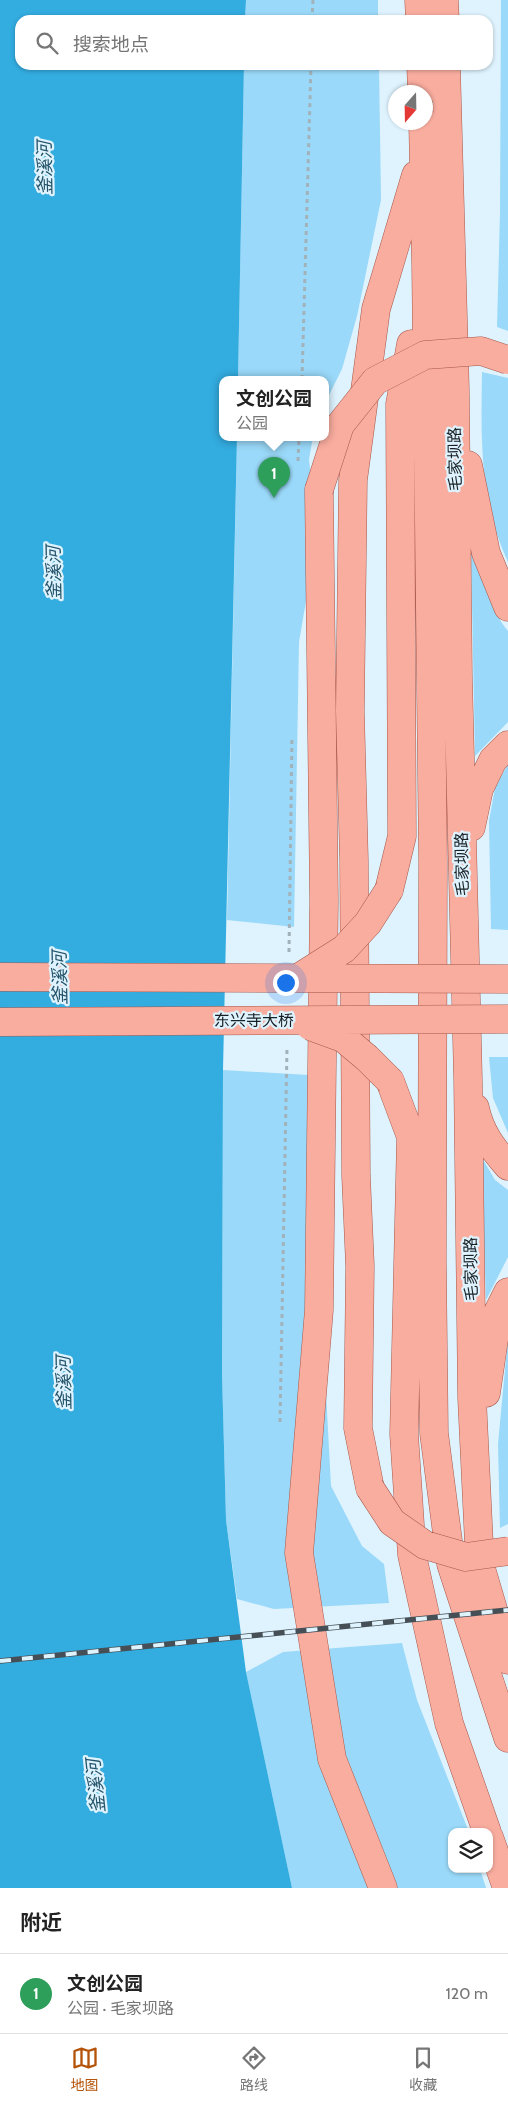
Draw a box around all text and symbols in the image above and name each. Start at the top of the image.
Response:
search box [15,15,493,70]
icon: search [33,29,61,57]
text: 搜索地点 [73,33,149,56]
north arrow [388,85,433,130]
water label: 釜溪河 [33,138,56,195]
popup [219,376,329,441]
text: 文创公园 [236,387,312,410]
text: 公园 [236,414,268,433]
street label: 毛家坝路 [445,427,465,491]
pin: 1 [258,457,290,498]
water label: 釜溪河 [42,543,65,600]
street label: 毛家坝路 [452,832,472,896]
water label: 釜溪河 [48,948,71,1005]
your location [273,970,299,996]
street label: 东兴寺大桥 [214,1011,294,1030]
street label: 毛家坝路 [461,1237,481,1301]
water label: 釜溪河 [52,1353,75,1410]
water label: 釜溪河 [82,1755,110,1814]
map controls [448,1828,493,1873]
button: layers [448,1828,493,1873]
text: 附近 [20,1910,62,1935]
text: 文创公园 [67,1972,143,1995]
text: 1 [33,1984,39,2003]
text: 120 m [446,1984,488,2003]
text: 公园 · 毛家坝路 [67,1999,174,2018]
tab: 地图 [71,2044,99,2094]
tab: 路线 [240,2044,268,2094]
tab: 收藏 [409,2044,437,2094]

